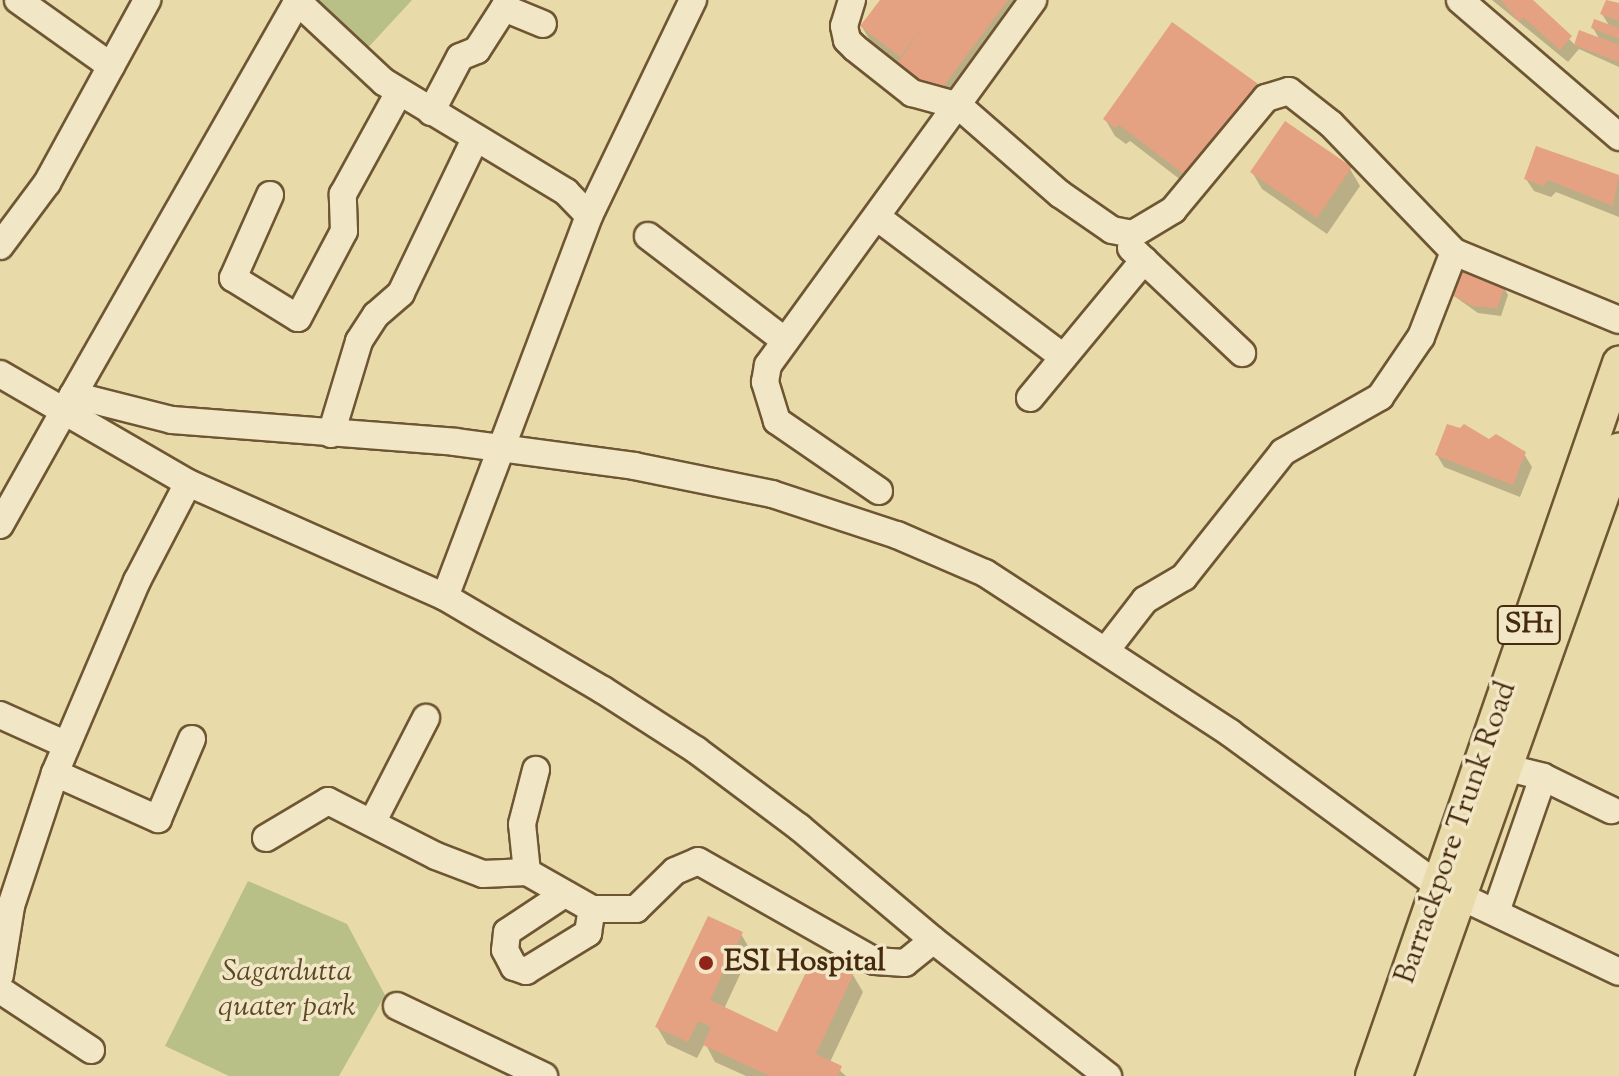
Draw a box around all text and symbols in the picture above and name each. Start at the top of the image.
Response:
road number: SH1 [1495,601,1563,649]
street label: Barrackpore Trunk Road [1388,677,1526,989]
place label: ESI Hospital [724,945,886,981]
marker: ESI Hospital [695,952,717,974]
park label: Sagardutta quater park [218,955,356,1026]

